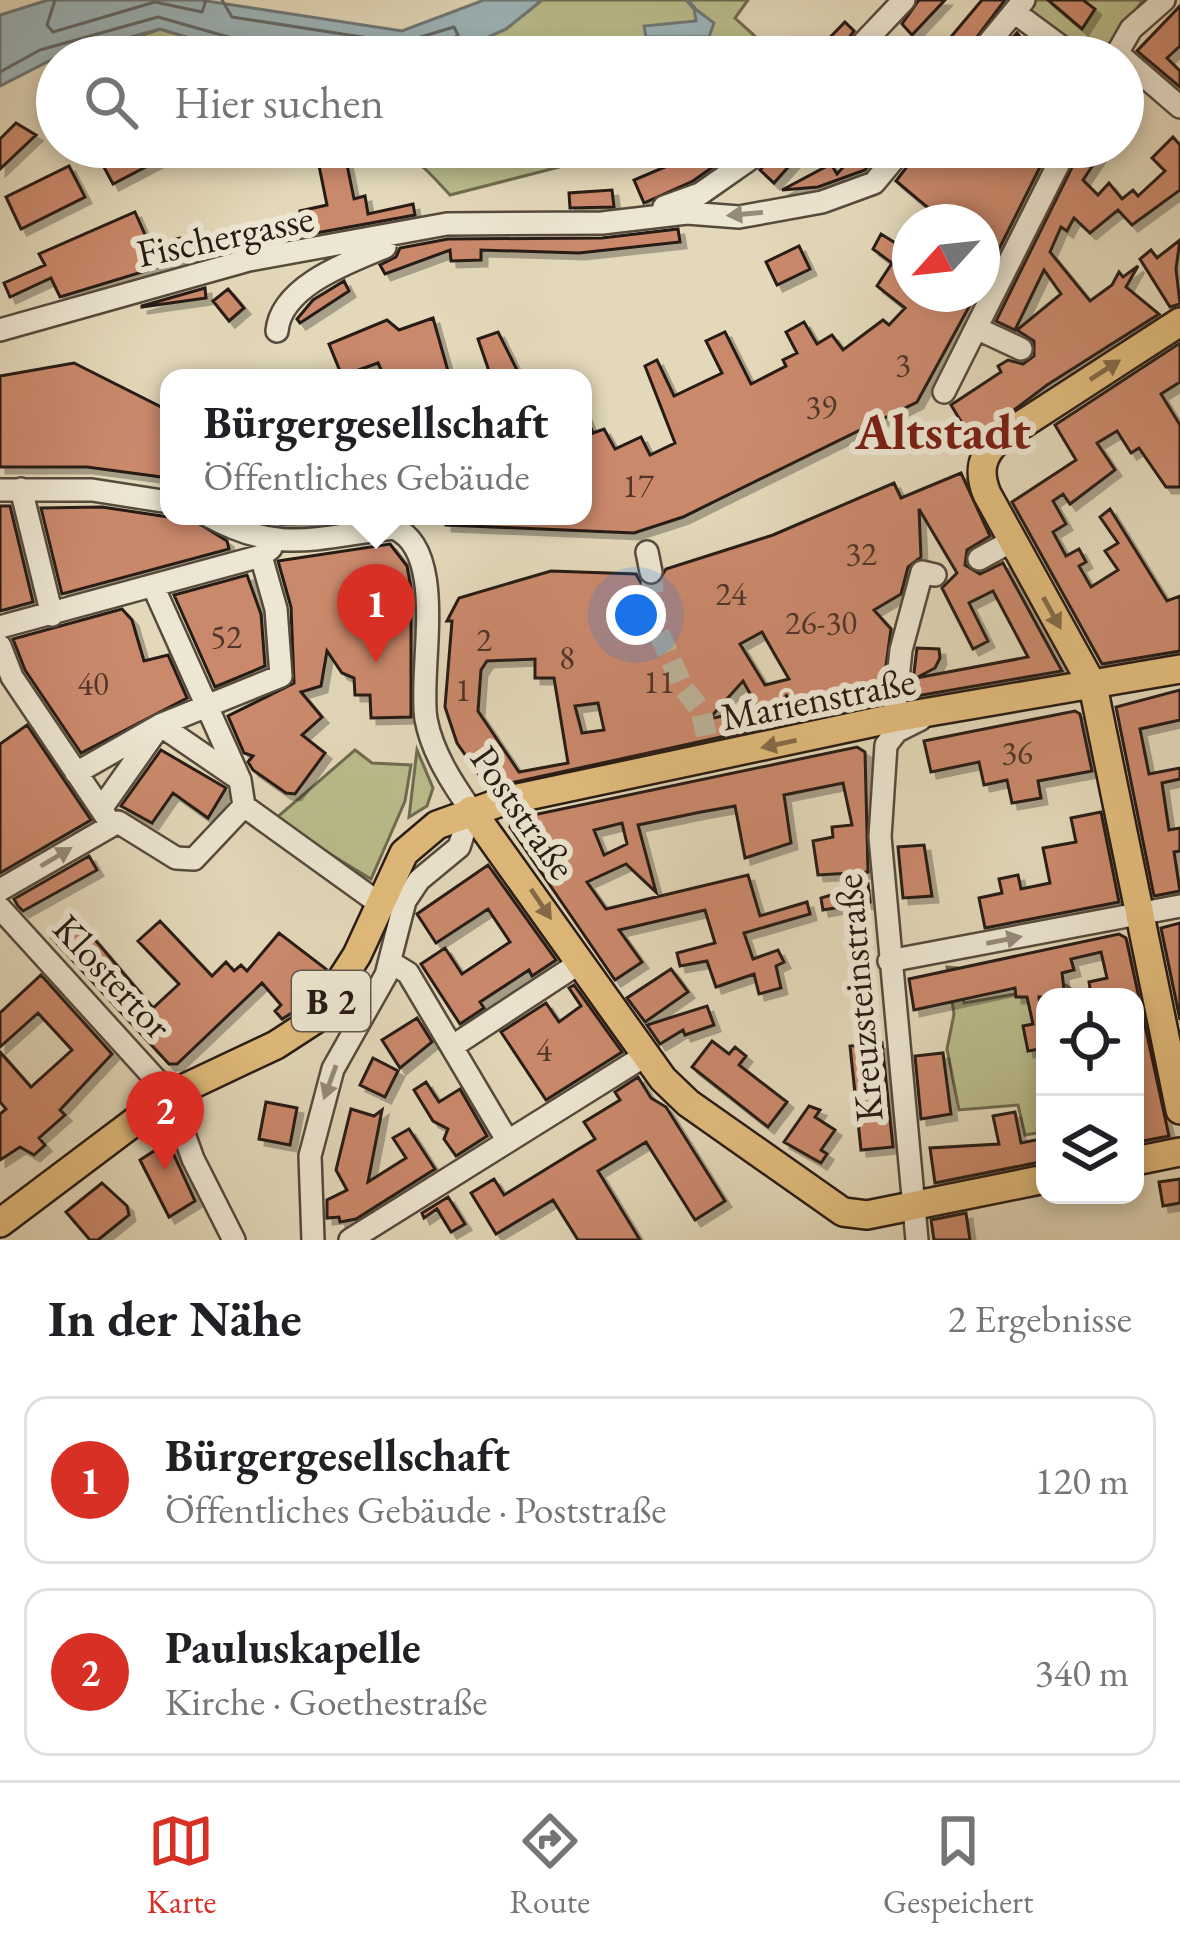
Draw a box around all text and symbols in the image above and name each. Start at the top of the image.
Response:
search box [36,36,1144,168]
icon: search [78,69,144,135]
text: Hier suchen [174,73,384,131]
street label: Fischergasse [132,192,318,279]
north arrow [892,204,1000,312]
one-way arrow [726,205,763,224]
house number: 3 [895,343,911,386]
one-way arrow [1089,360,1122,382]
popup [160,369,592,525]
house number: 39 [805,385,837,428]
text: Bürgergesellschaft [204,393,548,451]
district label: Altstadt [854,398,1031,464]
text: Öffentliches Gebäude [204,451,530,502]
house number: 17 [622,464,654,507]
house number: 32 [845,532,877,575]
pin: 1 [337,564,415,663]
house number: 24 [715,572,747,615]
your location [606,585,666,645]
one-way arrow [1041,597,1062,630]
house number: 26-30 [785,601,857,644]
house number: 52 [210,615,242,658]
house number: 2 [476,618,492,661]
house number: 8 [559,636,575,679]
street label: Marienstraße [717,655,919,742]
house number: 11 [643,660,675,703]
house number: 40 [77,662,109,705]
house number: 1 [455,668,471,711]
house number: 36 [1001,731,1033,774]
street label: Poststraße [459,735,588,889]
one-way arrow [760,735,798,754]
one-way arrow [39,848,72,869]
street label: Kreuzsteinstraße [822,872,895,1124]
one-way arrow [529,888,552,920]
street label: Klostertor [42,903,183,1050]
one-way arrow [986,930,1024,949]
road number: B 2 [292,971,370,1031]
map controls [1036,988,1144,1204]
button: locate [1036,988,1144,1096]
house number: 4 [536,1028,552,1071]
one-way arrow [320,1064,338,1100]
pin: 2 [126,1071,204,1170]
button: layers [1036,1096,1144,1204]
text: In der Nähe [48,1285,302,1351]
text: 2 Ergebnisse [948,1293,1132,1344]
text: Bürgergesellschaft [165,1426,510,1484]
text: 1 [80,1455,100,1506]
text: 120 m [1035,1455,1129,1506]
text: Öffentliches Gebäude · Poststraße [165,1484,667,1535]
text: Pauluskapelle [165,1618,421,1676]
text: 2 [80,1647,100,1698]
text: 340 m [1035,1647,1129,1698]
text: Kirche · Goethestraße [165,1676,488,1727]
tab: Karte [147,1808,216,1923]
tab: Route [510,1808,590,1923]
tab: Gespeichert [883,1808,1033,1923]

